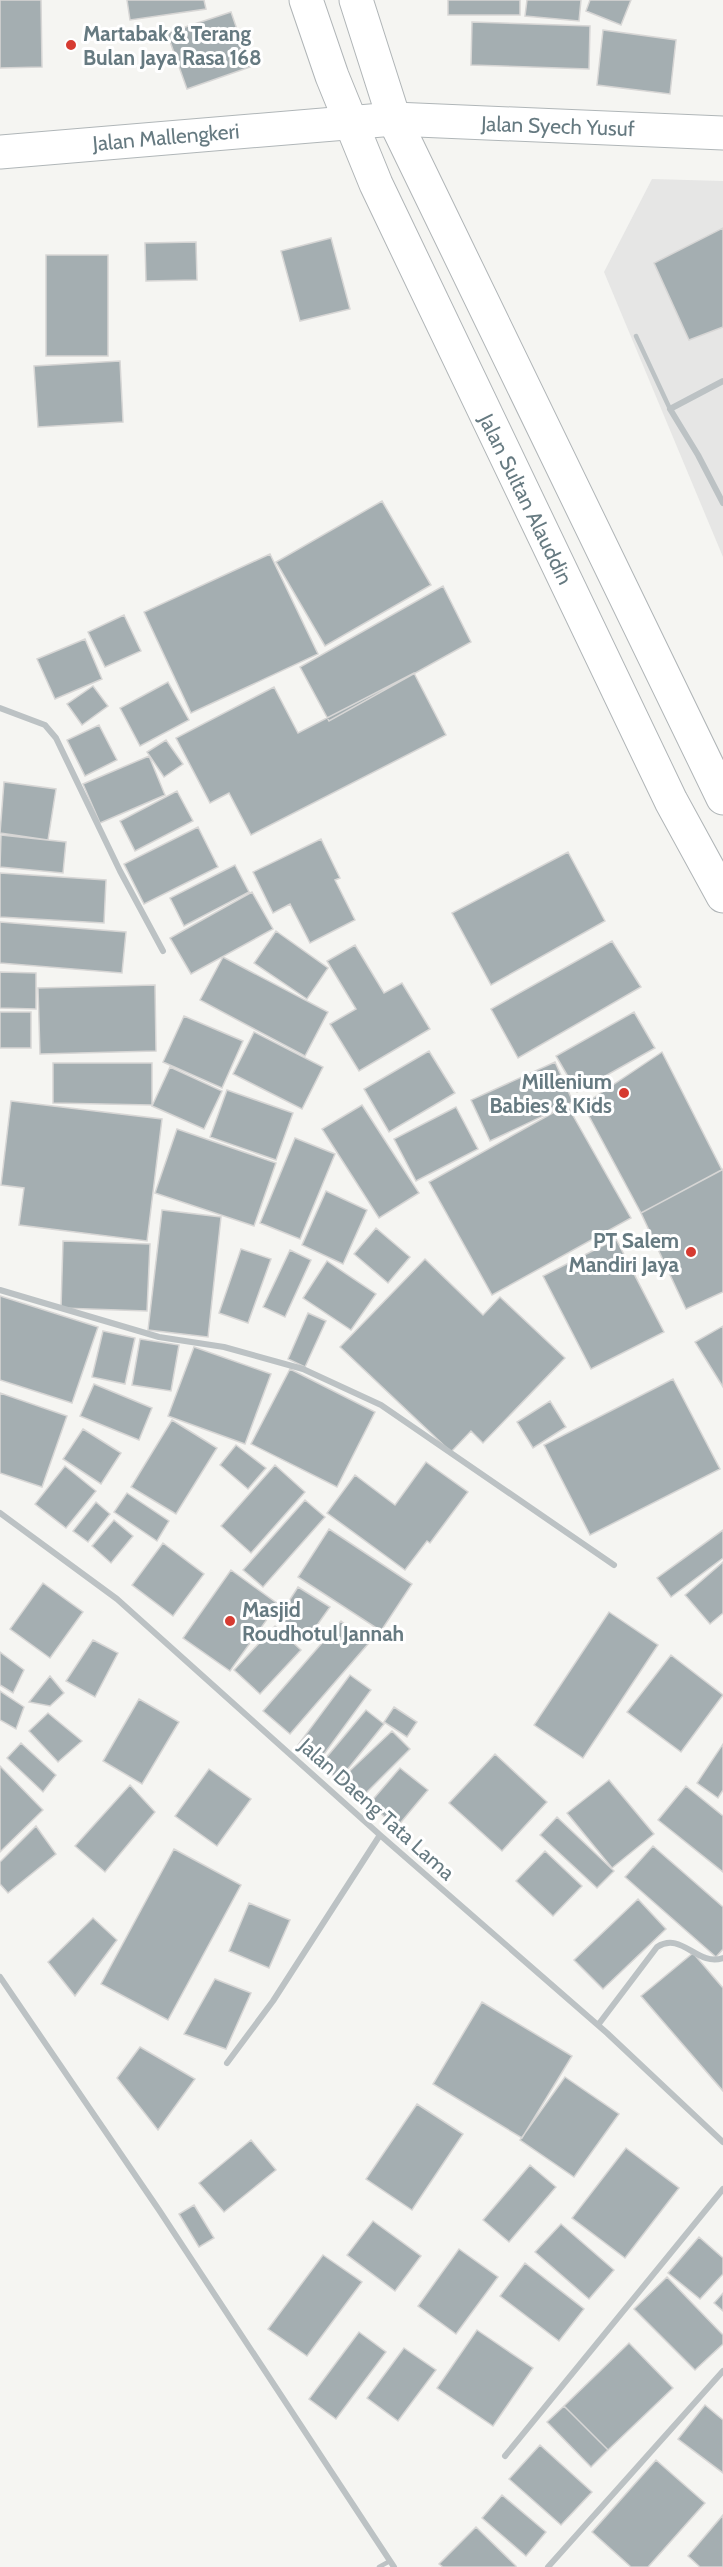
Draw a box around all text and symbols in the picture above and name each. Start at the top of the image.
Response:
place label: Martabak & Terang Bulan Jaya Rasa 168 [83,21,262,70]
marker: Martabak & Terang Bulan Jaya Rasa 168 [64,38,78,52]
street label: Jalan Syech Yusuf [480,111,635,141]
street label: Jalan Mallengkeri [91,118,240,156]
street label: Jalan Sultan Alauddin [473,409,578,588]
place label: Millenium Babies & Kids [489,1069,612,1118]
marker: Millenium Babies & Kids [617,1086,631,1100]
place label: PT Salem Mandiri Jaya [569,1228,680,1277]
marker: PT Salem Mandiri Jaya [684,1245,698,1259]
place label: Masjid Roudhotul Jannah [242,1597,404,1646]
marker: Masjid Roudhotul Jannah [223,1614,237,1628]
street label: Jalan Daeng Tata Lama [293,1732,460,1885]

